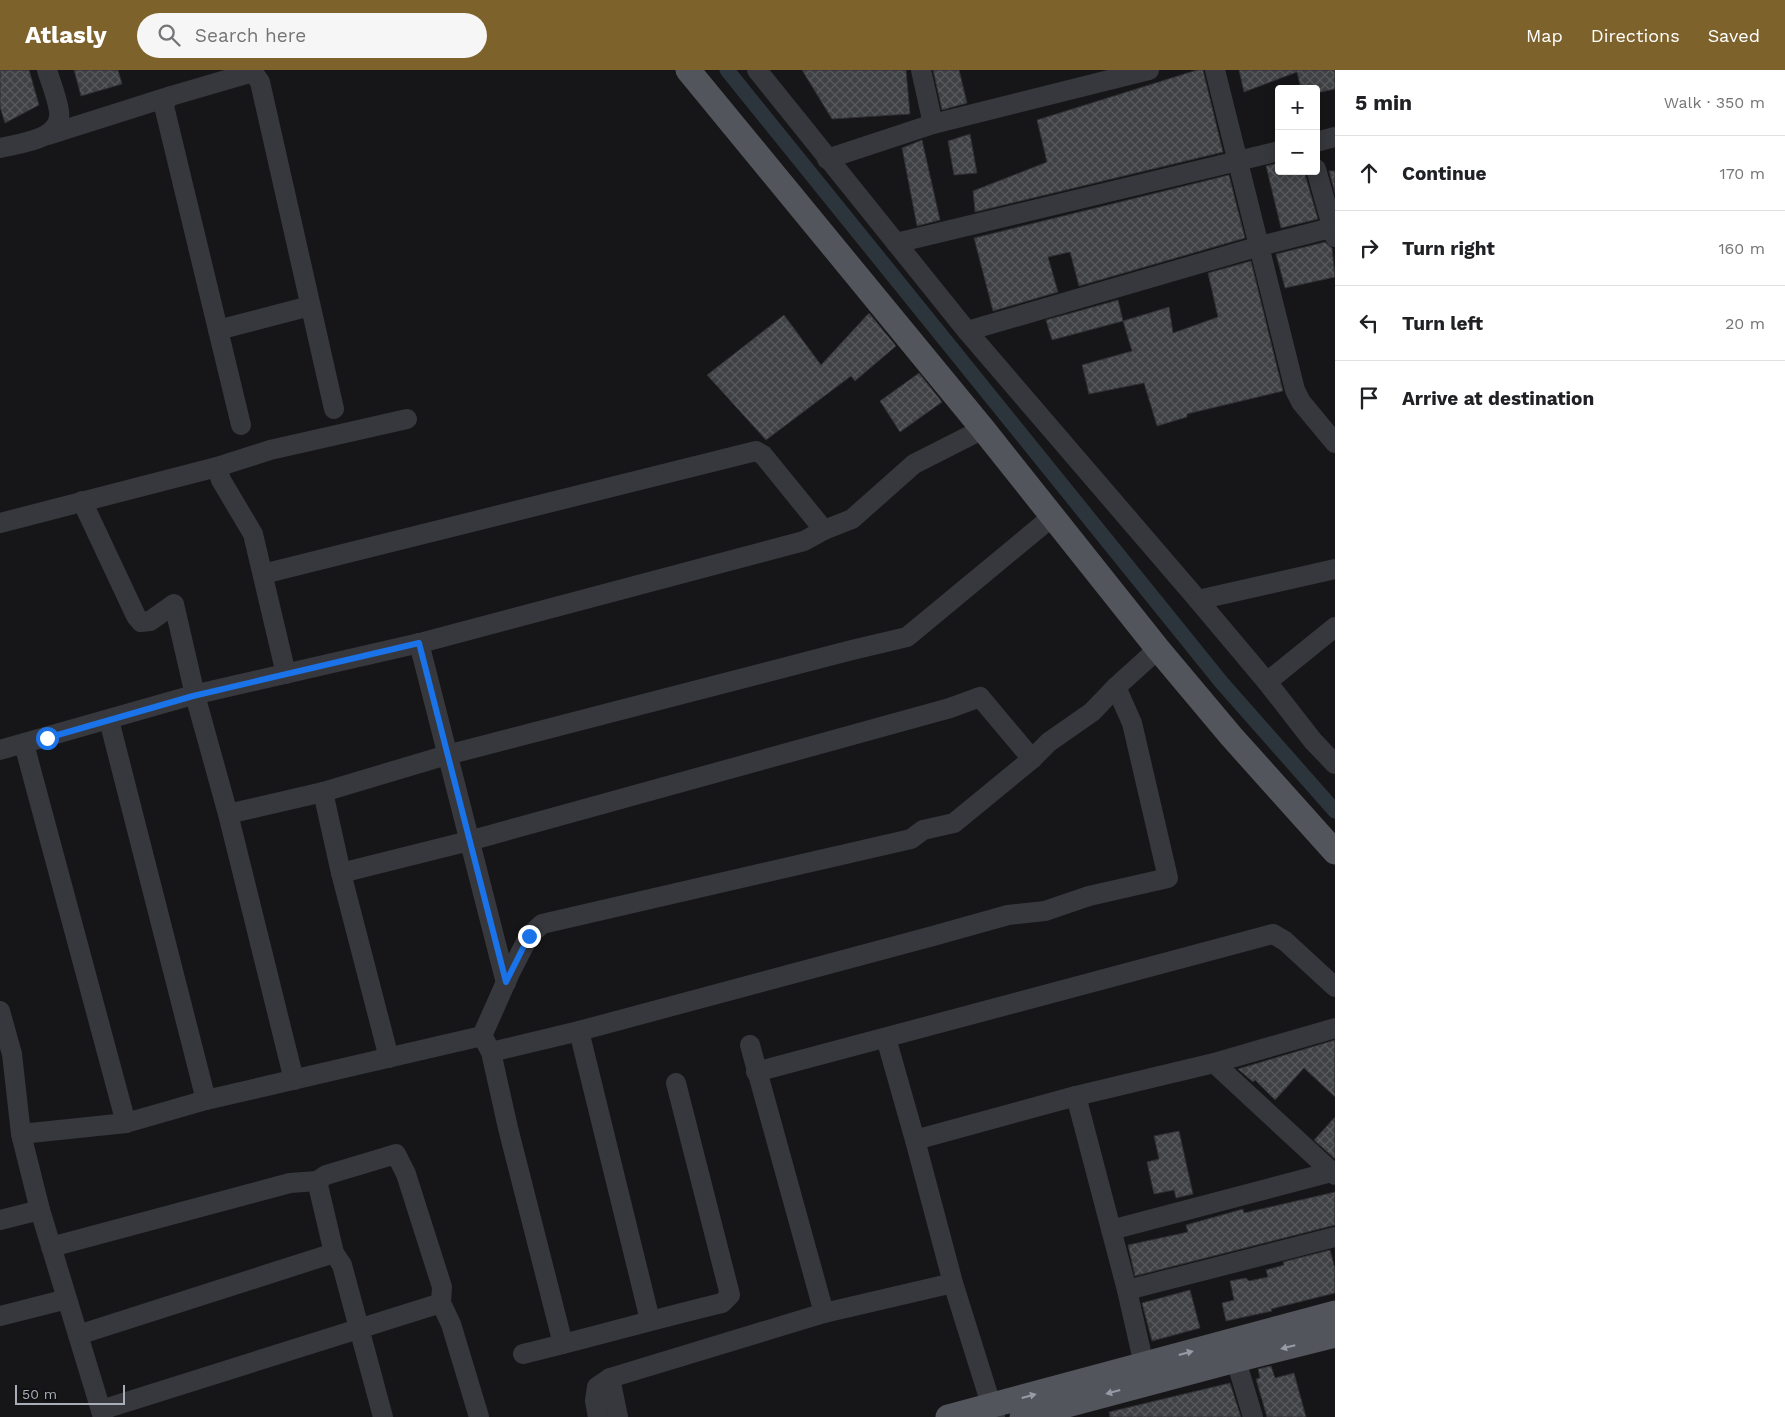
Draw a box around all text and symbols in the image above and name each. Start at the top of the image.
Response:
search box [137,13,487,58]
text: Atlasly [25,21,107,49]
icon: search [155,21,183,49]
text: Search here [195,24,306,47]
text: Map [1526,25,1563,46]
text: Directions [1591,25,1680,46]
text: Saved [1708,25,1760,46]
map controls [1275,85,1320,175]
button: + [1275,85,1320,130]
text: 5 min [1355,90,1412,115]
text: Walk · 350 m [1664,93,1765,112]
button: − [1275,130,1320,175]
icon: ahead [1355,159,1383,187]
text: Continue [1402,162,1486,185]
text: 170 m [1719,164,1765,183]
icon: right [1355,234,1383,262]
text: Turn right [1402,237,1495,260]
text: 160 m [1718,239,1765,258]
icon: left [1355,309,1383,337]
text: Turn left [1402,312,1483,335]
text: 20 m [1725,314,1765,333]
icon: arrive [1355,384,1383,412]
text: Arrive at destination [1402,387,1594,410]
route start [36,727,59,750]
route end [518,925,541,948]
one-way arrow [1280,1343,1295,1351]
one-way arrow [1178,1349,1193,1357]
scale bar [15,1382,125,1405]
text: 50 m [22,1386,57,1402]
one-way arrow [1106,1388,1121,1396]
one-way arrow [1021,1391,1036,1399]

